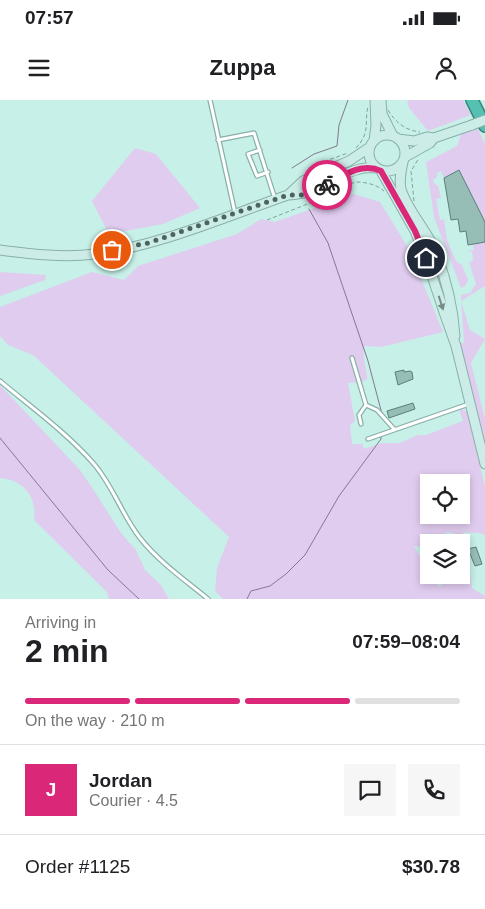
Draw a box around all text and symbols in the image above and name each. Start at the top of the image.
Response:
text: 07:57 [25,7,74,28]
icon: menu [25,54,53,82]
icon: person [432,54,460,82]
text: Zuppa [210,55,276,80]
courier [302,160,352,210]
icon: bike [313,171,341,199]
pin [91,229,133,271]
icon: bag [98,236,126,264]
pin [405,237,447,279]
icon: home [412,244,440,272]
one-way arrow [437,295,445,310]
map controls [420,474,470,584]
button: locate [420,474,470,524]
button: layers [420,534,470,584]
text: Arriving in [25,614,96,631]
text: 07:59–08:04 [352,631,460,652]
text: 2 min [25,633,109,669]
text: On the way · 210 m [25,712,165,729]
button: chat [344,764,396,816]
button: phone [408,764,460,816]
text: Jordan [89,770,152,791]
text: J [46,779,56,800]
text: Courier · 4.5 [89,792,178,809]
text: Order #1125 [25,856,130,877]
text: $30.78 [402,856,460,877]

